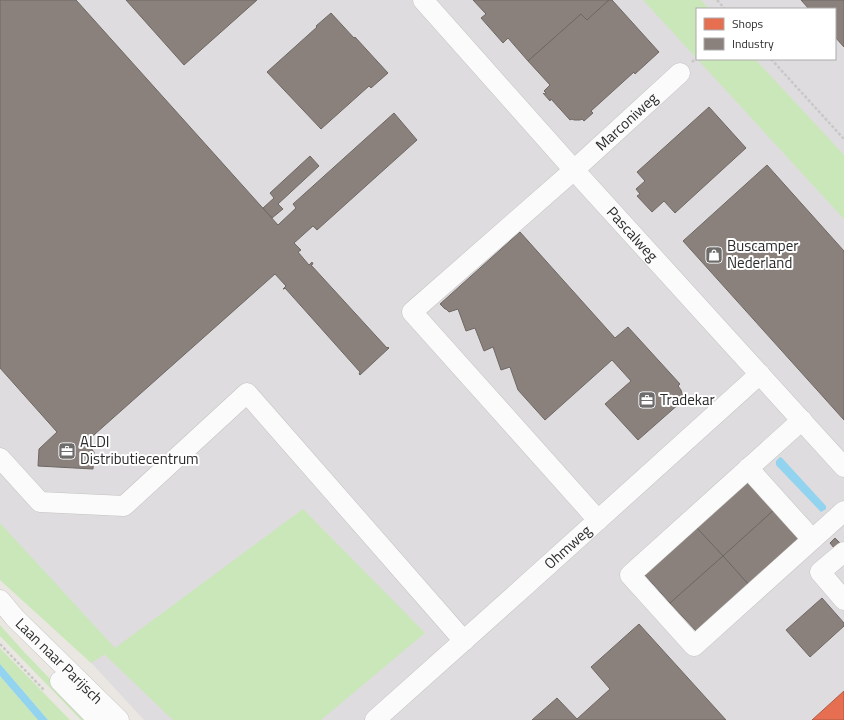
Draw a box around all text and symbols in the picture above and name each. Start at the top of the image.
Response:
legend [696,8,836,60]
text: Shops [732,14,764,33]
text: Industry [732,34,774,53]
street label: Marconiweg [590,86,663,156]
street label: Pascalweg [601,201,664,267]
place label: Buscamper Nederland [727,234,798,274]
shop icon: Buscamper Nederland [704,245,724,265]
place label: Tradekar [660,388,715,411]
office icon: Tradekar [637,390,657,410]
place label: ALDI Distributiecentrum [80,430,199,470]
office icon: ALDI Distributiecentrum [57,441,77,461]
street label: Ohmweg [539,519,597,574]
street label: Laan naar Parijsch [10,612,108,709]

